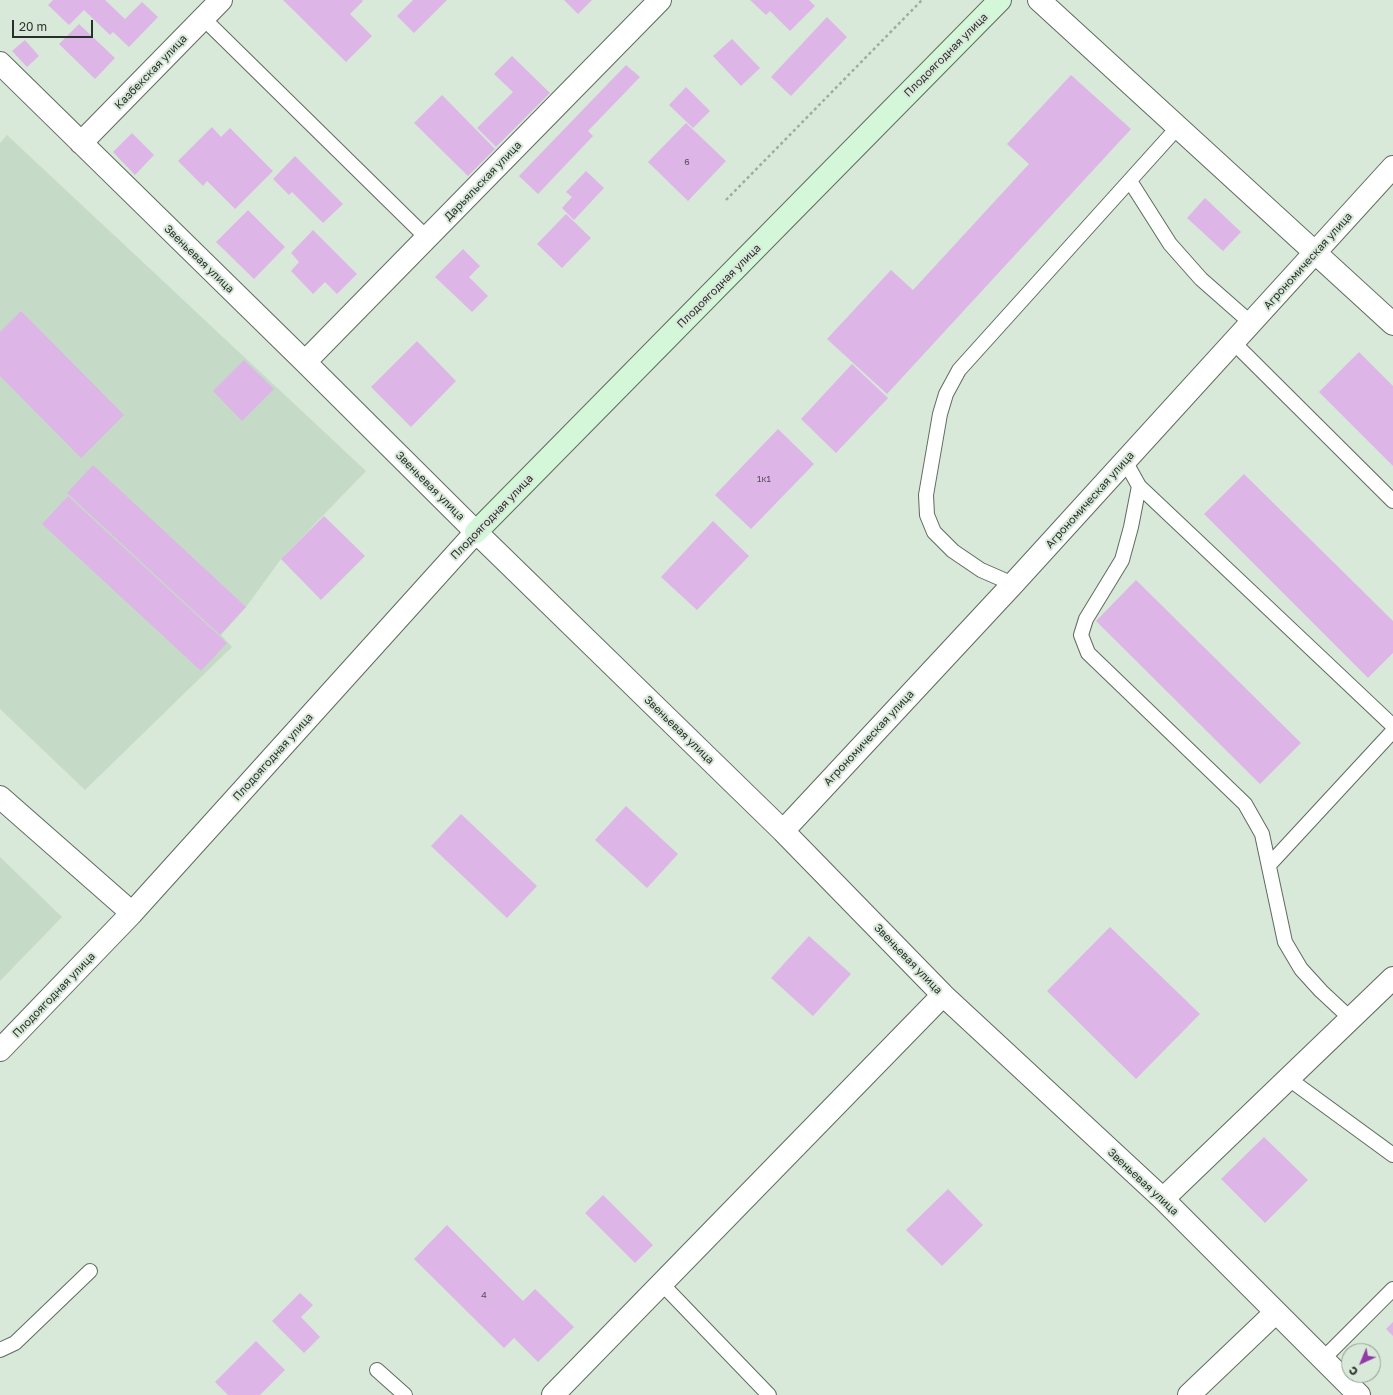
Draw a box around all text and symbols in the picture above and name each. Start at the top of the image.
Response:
street label: Плодоягодная улица [901,10,991,100]
scale bar [14,12,95,38]
text: 20 m [19,19,47,34]
street label: Казбекская улица [112,32,190,112]
street label: Дарьяльская улица [442,139,524,223]
house number: 6 [684,157,690,167]
street label: Агрономическая улица [1261,210,1355,312]
street label: Звеньевая улица [161,222,237,296]
street label: Плодоягодная улица [674,241,764,331]
street label: Звеньевая улица [393,449,467,523]
street label: Агрономическая улица [1043,449,1137,551]
street label: Плодоягодная улица [448,472,536,562]
house number: 1к1 [757,474,771,484]
street label: Агрономическая улица [821,687,917,789]
street label: Звеньевая улица [641,693,717,767]
street label: Плодоягодная улица [230,711,316,803]
street label: Звеньевая улица [871,921,945,997]
street label: Плодоягодная улица [10,950,98,1040]
street label: Звеньевая улица [1105,1146,1181,1218]
house number: 4 [481,1290,487,1300]
north arrow [1341,1343,1381,1383]
text: С [1346,1364,1360,1379]

